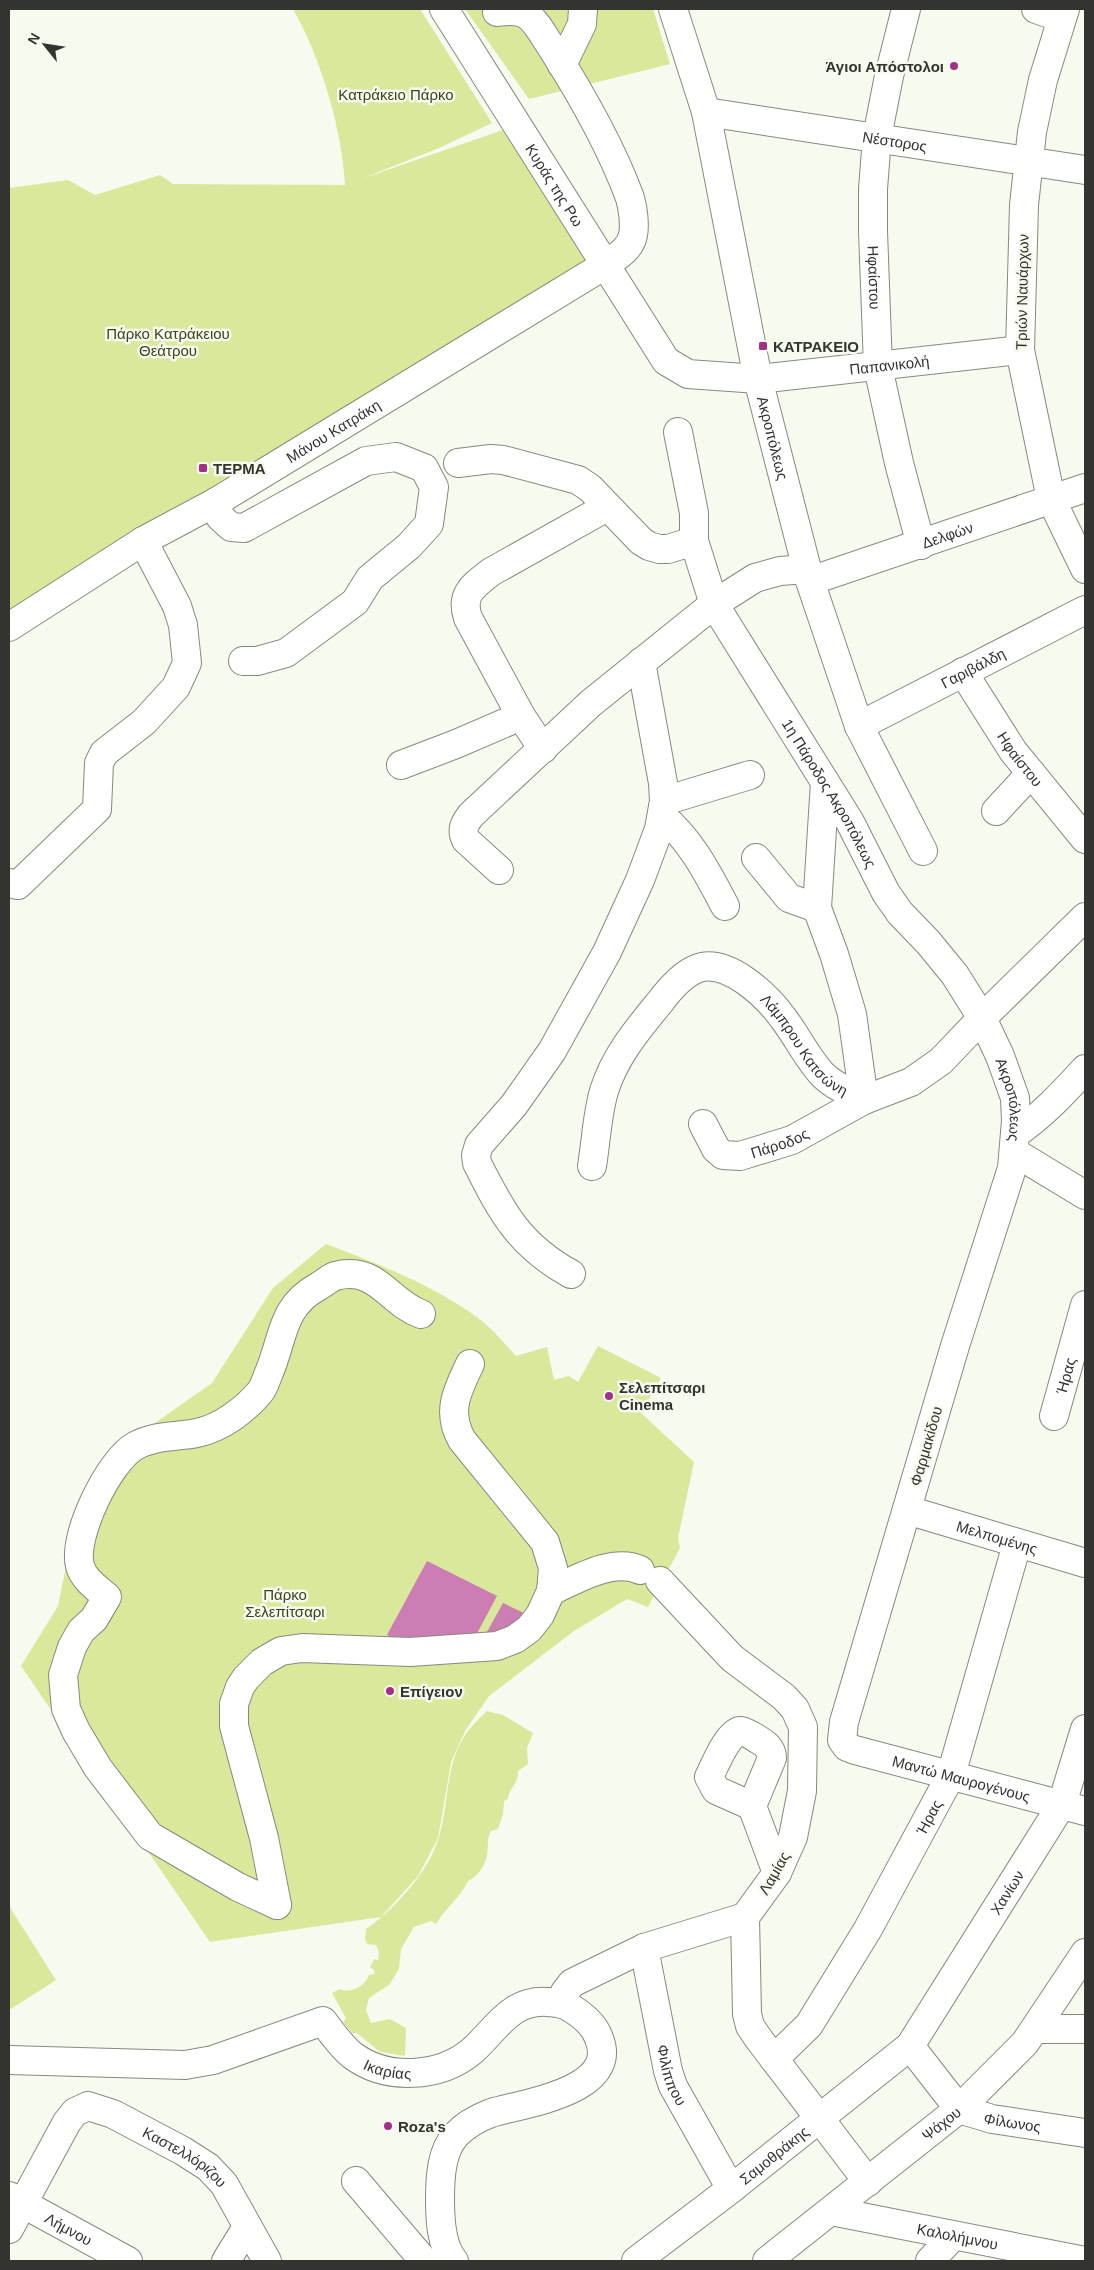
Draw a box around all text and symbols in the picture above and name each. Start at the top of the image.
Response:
north arrow [20,20,70,70]
text: N [24,30,43,47]
place label: Άγιοι Απόστολοι [826,58,944,75]
marker: Άγιοι Απόστολοι [948,60,960,72]
park label: Κατράκειο Πάρκο [338,86,454,103]
street label: Νέστορος [861,128,928,154]
street label: Κυράς της Ρω [523,141,587,230]
street label: Τριών Ναυάρχων [1012,234,1032,350]
street label: Ηφαίστου [865,245,884,310]
park label: Πάρκο Κατράκειου Θεάτρου [106,325,230,359]
place label: ΚΑΤΡΑΚΕΙΟ [773,338,859,355]
marker: ΚΑΤΡΑΚΕΙΟ [757,340,769,352]
street label: Παπανικολή [848,352,930,377]
street label: Ακροπόλεως [754,394,792,482]
street label: Μάνου Κατράκη [283,396,383,466]
place label: ΤΕΡΜΑ [213,460,266,477]
marker: ΤΕΡΜΑ [197,462,209,474]
street label: Δελφών [920,518,975,551]
street label: Γαριβάλδη [938,644,1008,691]
street label: 1η Πάροδος Ακροπόλεως [779,716,880,871]
street label: Ηφαίστου [994,728,1047,789]
street label: Λάμπρου Κατσώνη [758,990,851,1099]
street label: Ακροπόλεως [993,1055,1025,1142]
street label: Πάροδος [748,1124,811,1161]
street label: Ήρας [1052,1355,1078,1397]
place label: Σελεπίτσαρι Cinema [619,1379,705,1413]
marker: Σελεπίτσαρι Cinema [603,1390,615,1402]
street label: Φαρμακίδου [906,1404,946,1488]
street label: Μελπομένης [955,1517,1040,1557]
park label: Πάρκο Σελεπίτσαρι [245,1586,325,1620]
place label: Επίγειον [400,1683,463,1700]
marker: Επίγειον [384,1685,396,1697]
street label: Μαντώ Μαυρογένους [891,1752,1032,1805]
street label: Ήρας [912,1796,945,1838]
street label: Λαμίας [755,1849,793,1897]
street label: Χανίων [986,1867,1027,1917]
street label: Φιλίππου [655,2043,690,2108]
street label: Ικαρίας [361,2055,411,2081]
street label: Ψάχου [918,2103,964,2144]
street label: Φίλωνος [982,2109,1042,2135]
place label: Roza's [398,2118,446,2135]
marker: Roza's [382,2120,394,2132]
street label: Σαμοθράκης [736,2122,812,2188]
street label: Καστελλόριζου [140,2123,231,2190]
street label: Λήμνου [42,2209,95,2248]
street label: Καλολήμνου [916,2220,1000,2252]

